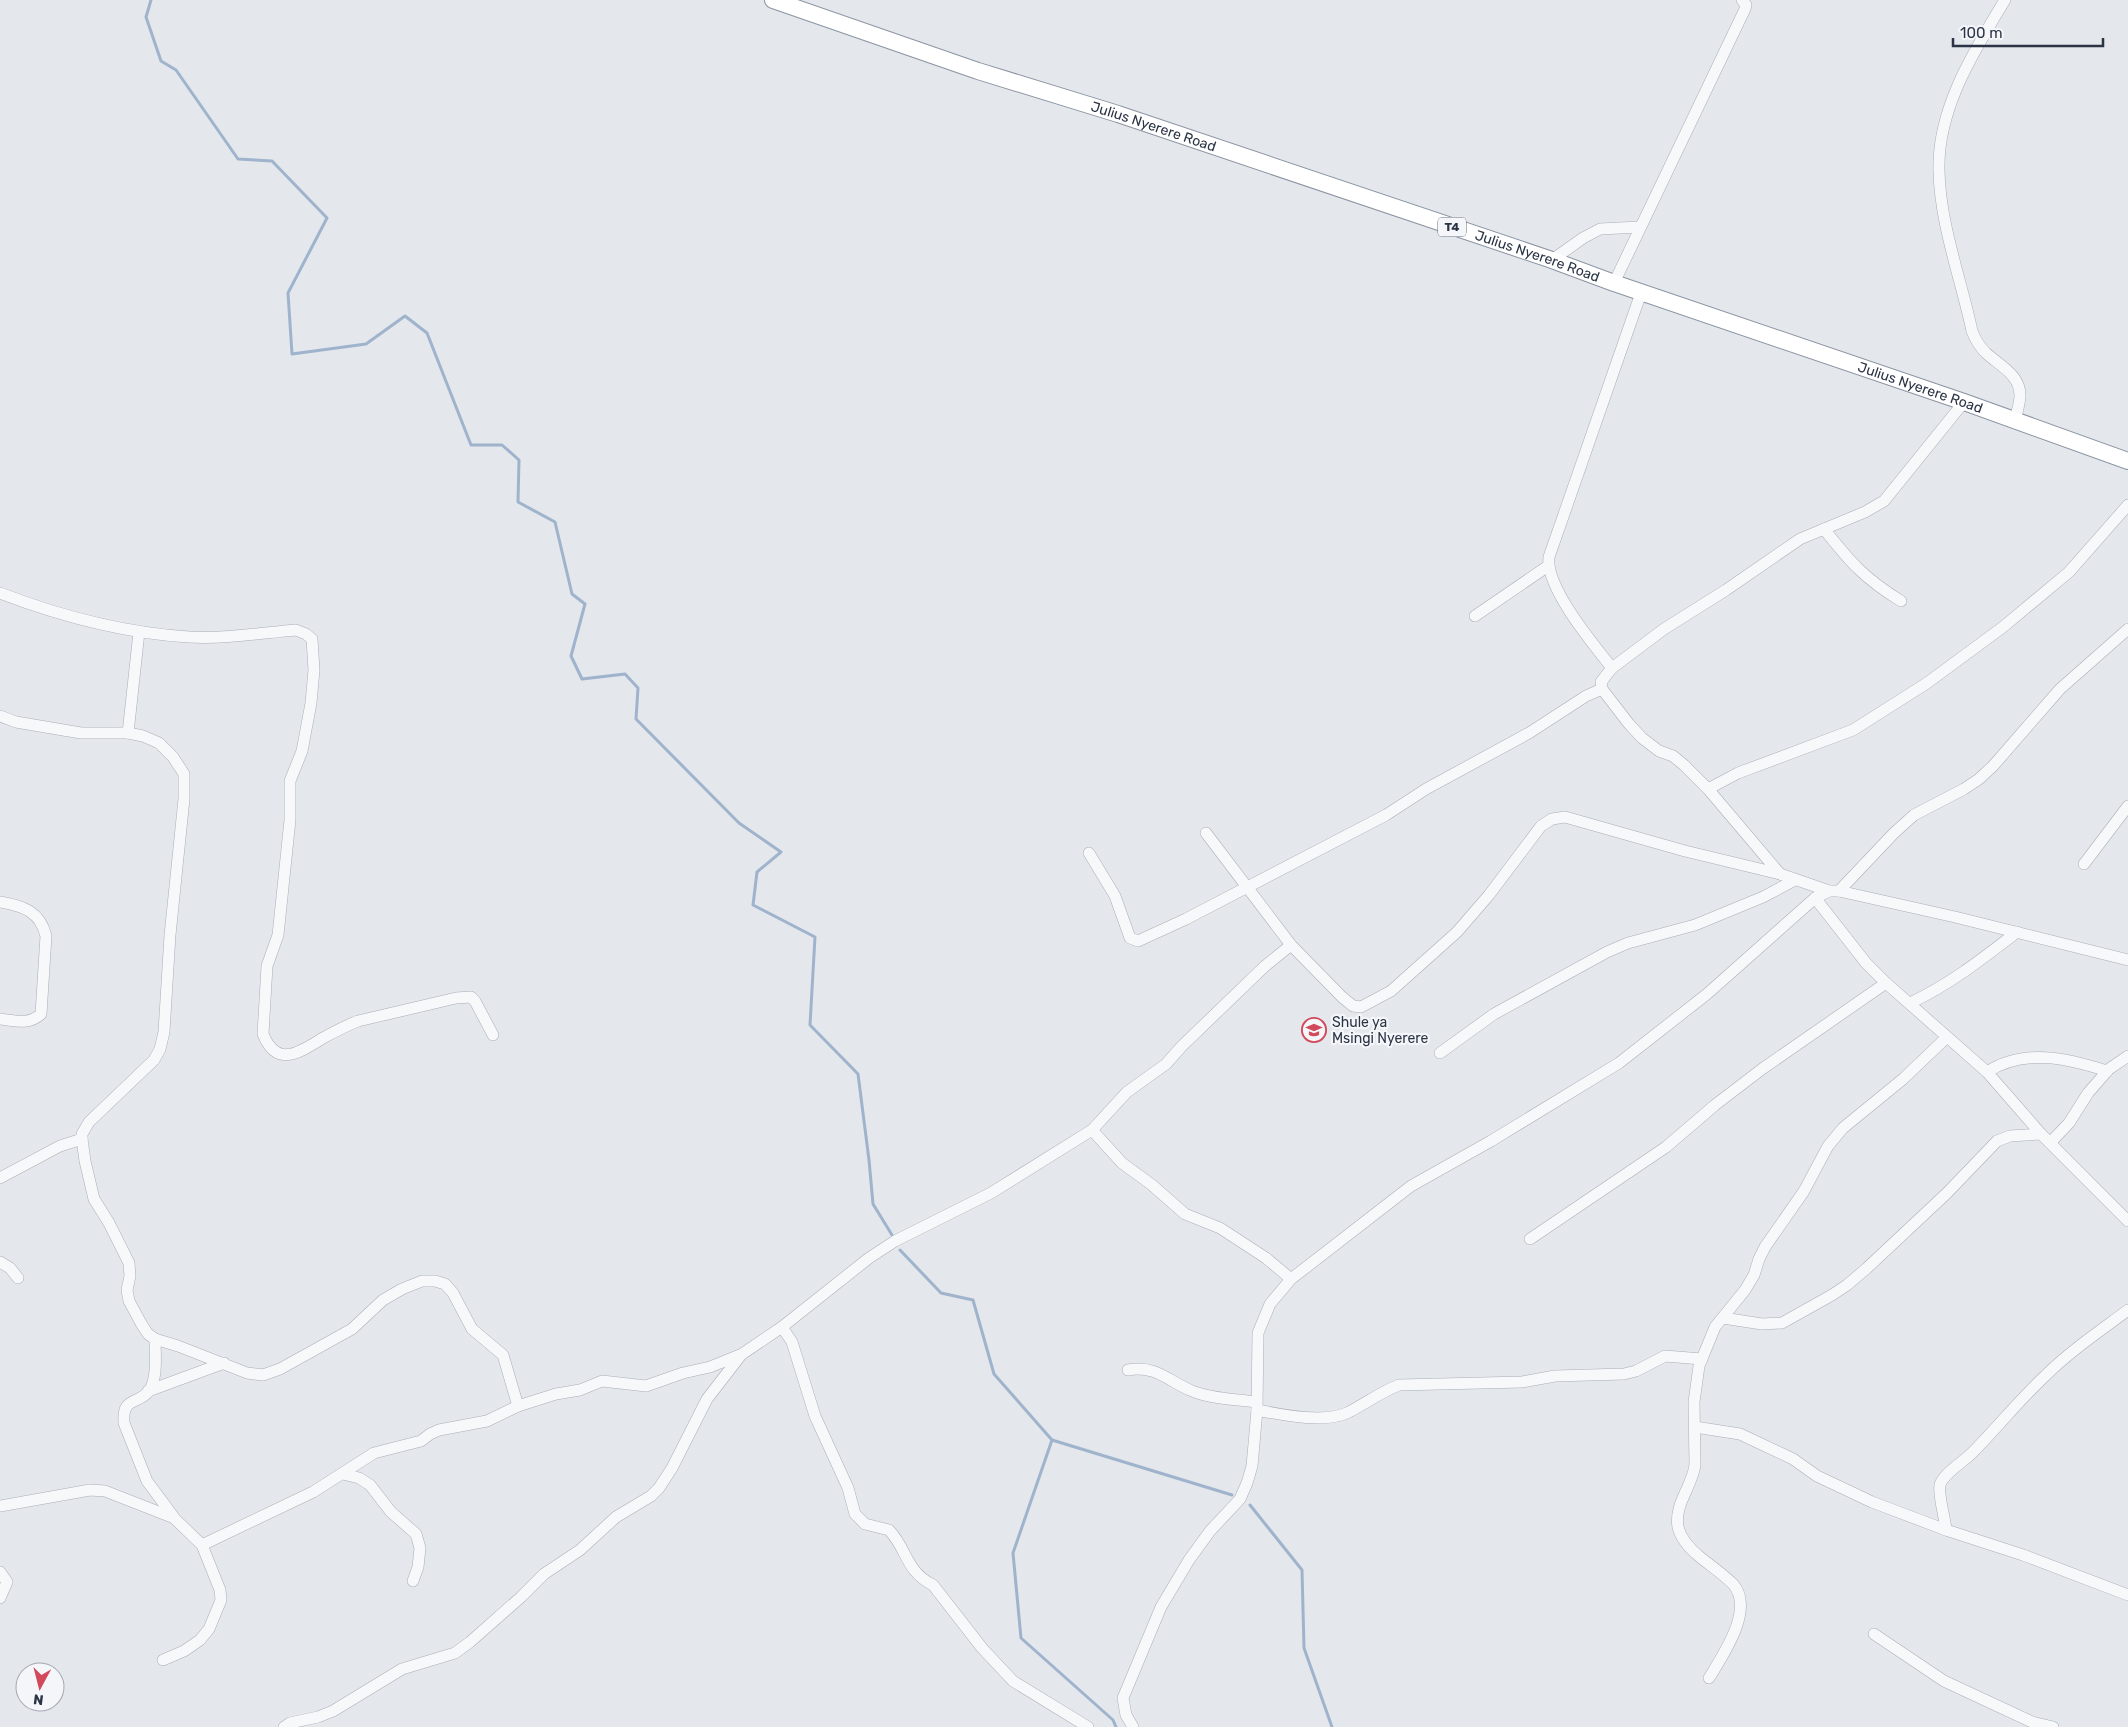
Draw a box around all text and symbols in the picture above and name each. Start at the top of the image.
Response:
scale bar [1953,15,2103,47]
text: 100 m [1960,24,2002,42]
street label: Julius Nyerere Road [1089,98,1218,155]
road number: T4 [1438,218,1466,236]
street label: Julius Nyerere Road [1473,226,1602,285]
street label: Julius Nyerere Road [1856,358,1985,417]
place label: Shule ya Msingi Nyerere [1332,1014,1429,1047]
school or university icon: Shule ya Msingi Nyerere [1301,1017,1327,1043]
north arrow [15,1662,65,1712]
text: N [32,1690,45,1708]

